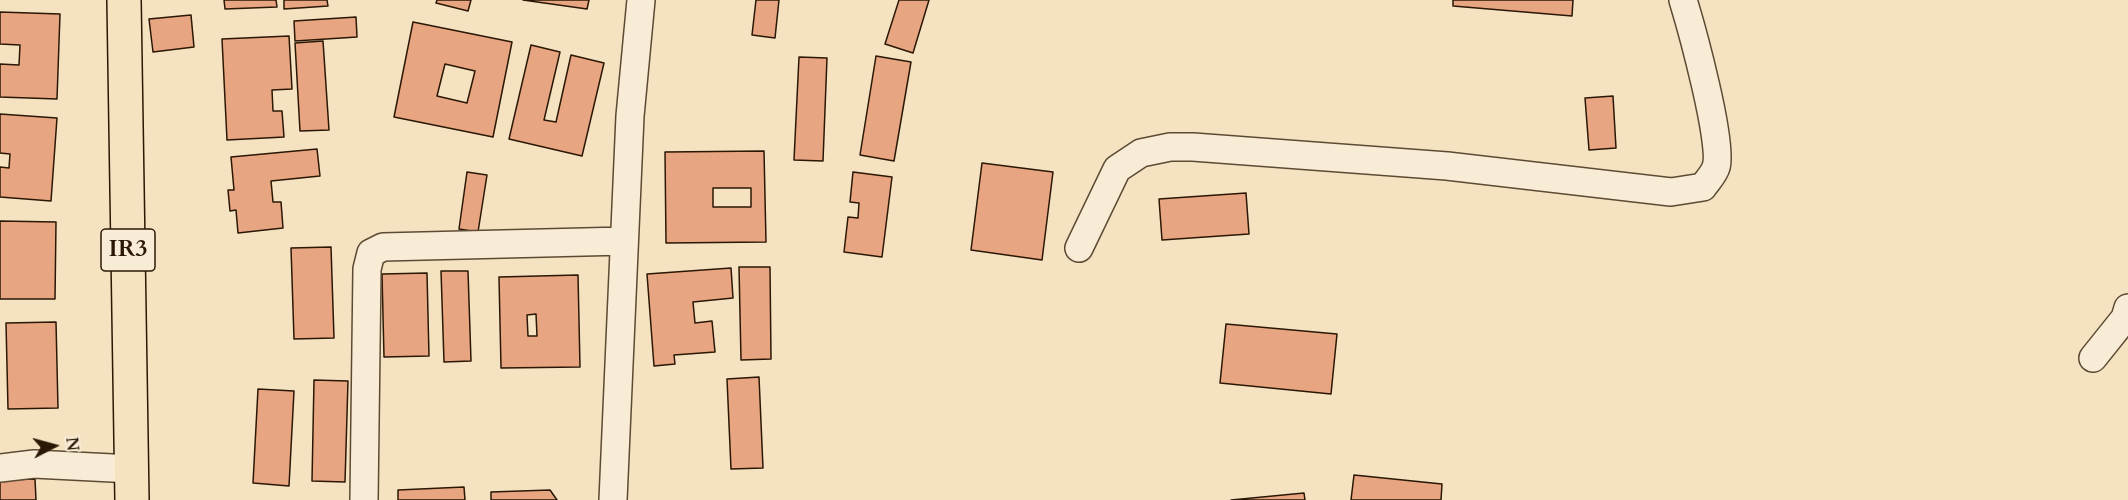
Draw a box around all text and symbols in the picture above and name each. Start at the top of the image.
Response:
road number: IR3 [101,229,155,271]
north arrow [24,416,84,476]
text: N [60,436,84,452]

